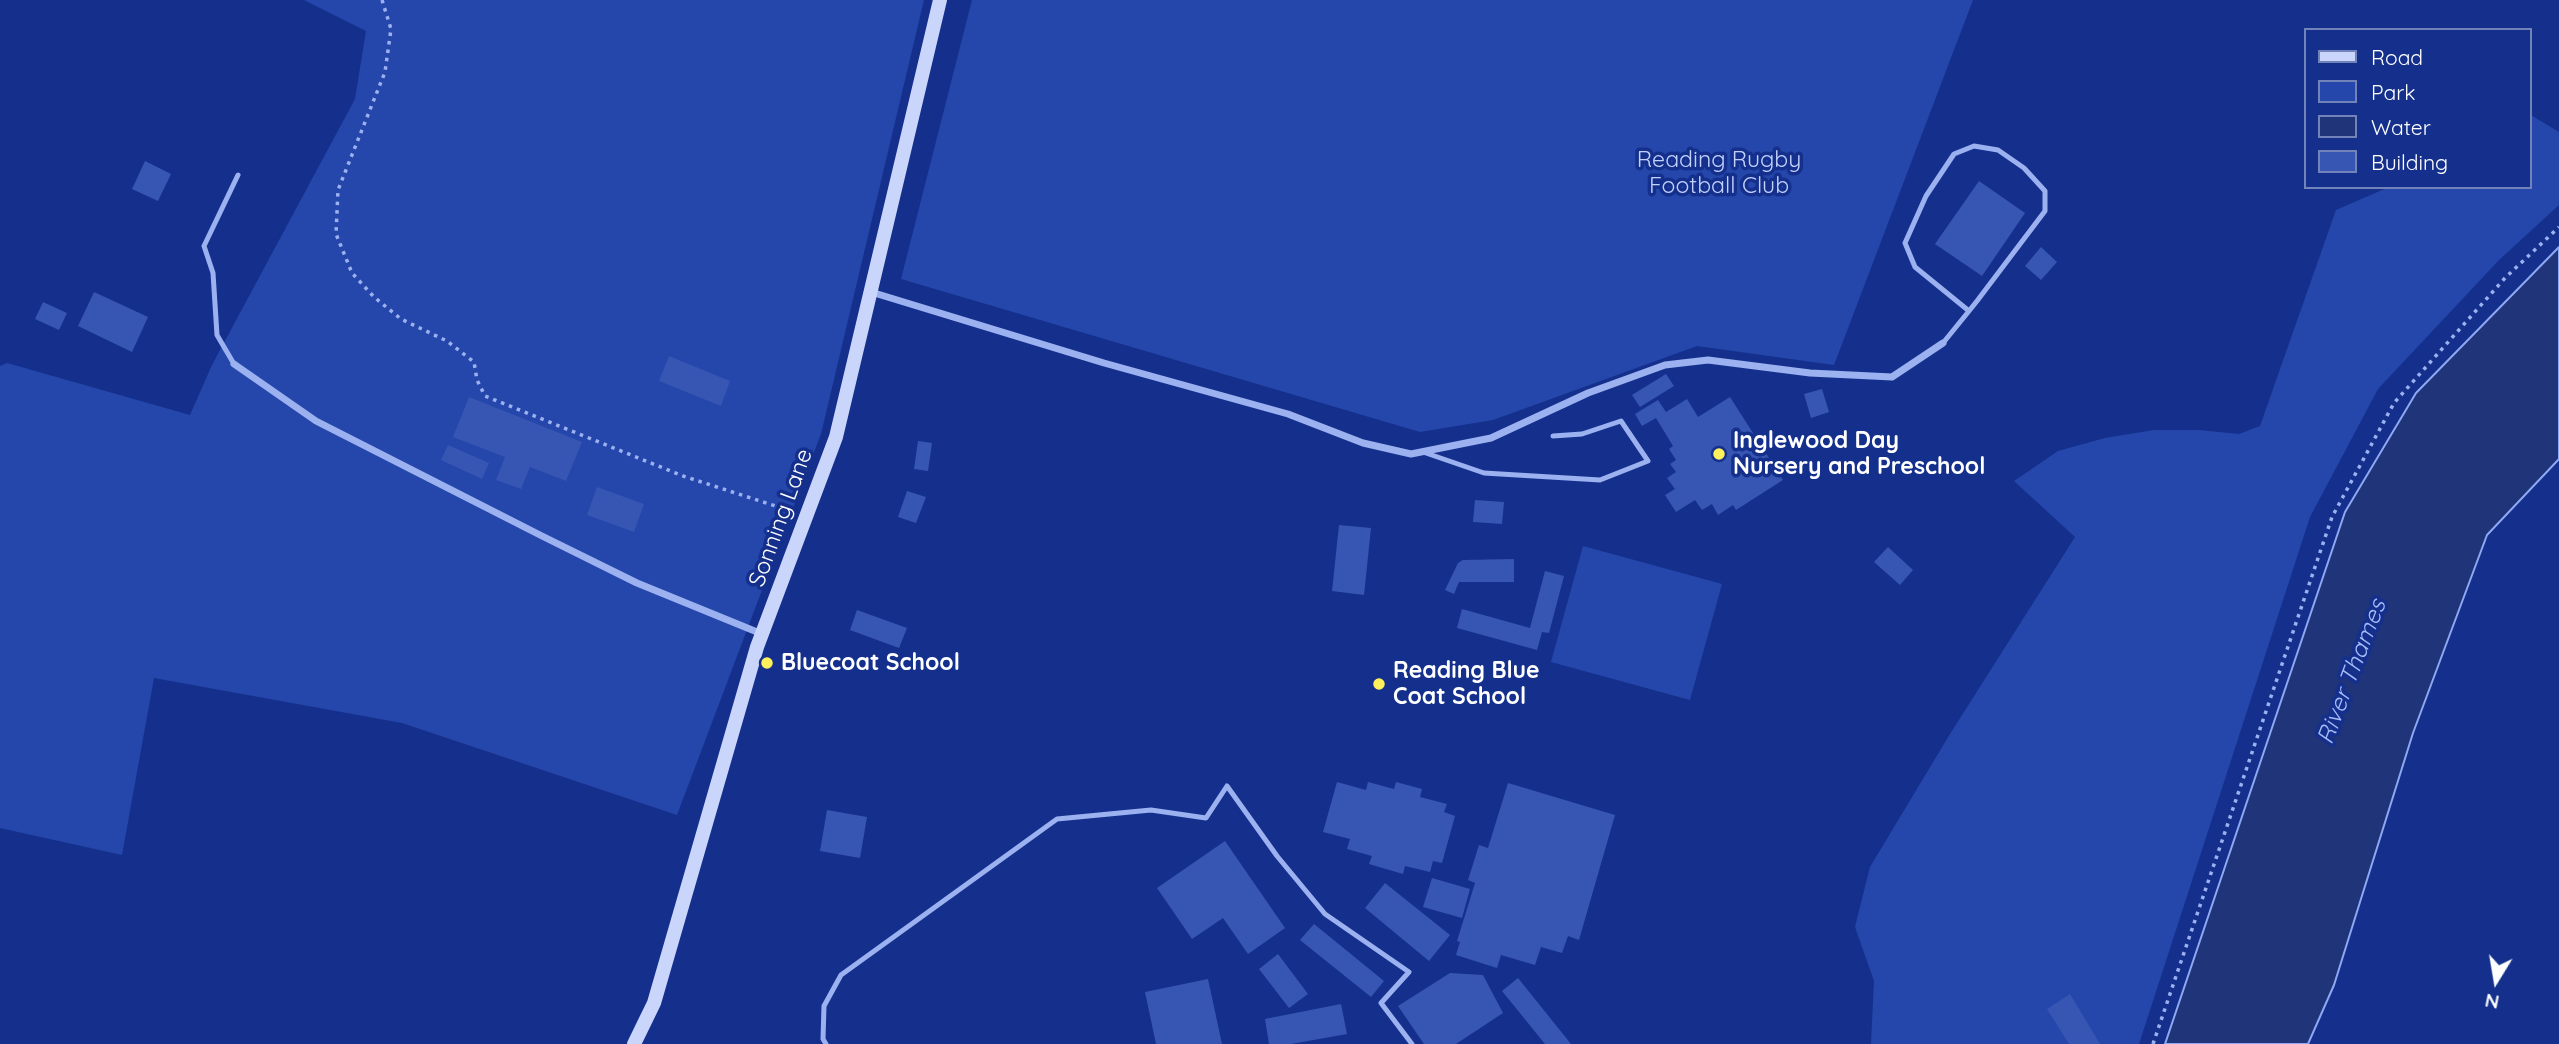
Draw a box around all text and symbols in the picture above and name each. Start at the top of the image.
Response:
legend [2304,28,2531,189]
text: Road [2371,44,2423,70]
text: Park [2371,79,2415,105]
text: Water [2371,114,2431,140]
park label: Reading Rugby Football Club [1637,146,1801,200]
text: Building [2371,149,2448,175]
place label: Inglewood Day Nursery and Preschool [1733,427,1985,481]
street label: Sonning Lane [743,445,819,591]
marker: Inglewood Day Nursery and Preschool [1711,446,1727,462]
water label: River Thames [2311,596,2393,748]
place label: Bluecoat School [781,649,960,677]
marker: Bluecoat School [759,655,775,671]
place label: Reading Blue Coat School [1393,657,1540,711]
marker: Reading Blue Coat School [1371,676,1387,692]
north arrow [2461,946,2531,1016]
text: N [2483,989,2501,1015]

